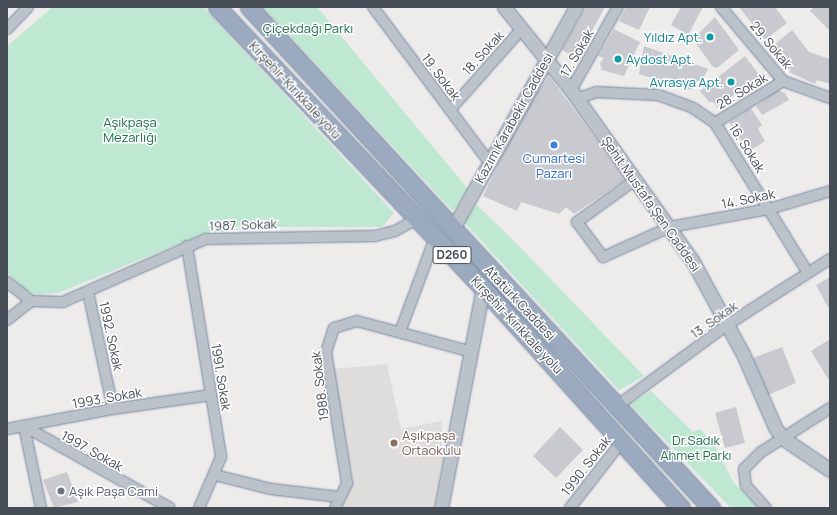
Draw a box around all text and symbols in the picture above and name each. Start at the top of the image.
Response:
street label: 29. Sokak [747,18,795,72]
park label: Çiçekdağı Parkı [263,20,353,36]
street label: 17. Sokak [557,26,597,80]
street label: 18. Sokak [459,28,507,78]
place label: Yıldız Apt. [644,29,702,45]
marker: Yıldız Apt. [705,32,715,42]
street label: Kırşehir-Kırıkkale yolu [246,38,344,142]
street label: Kazım Karabekir Caddesi [472,50,556,186]
street label: 19. Sokak [418,51,464,103]
place label: Aydost Apt. [626,51,695,67]
marker: Aydost Apt. [613,54,623,64]
street label: 28. Sokak [714,70,770,112]
place label: Avrasya Apt. [650,74,723,90]
marker: Avrasya Apt. [726,77,736,87]
park label: Aşıkpaşa Mezarlığı [103,115,157,146]
street label: 16. Sokak [726,121,768,175]
street label: Şehit Mustafa Şen Caddesi [598,133,704,275]
marker: Cumartesi Pazarı [549,140,559,150]
place label: Cumartesi Pazarı [523,151,585,182]
street label: 14. Sokak [720,186,776,212]
street label: 1987. Sokak [209,216,277,234]
road number: D260 [432,245,472,265]
street label: Atatürk Caddesi [481,262,559,344]
street label: Kırşehir-Kırıkkale yolu [468,273,566,377]
street label: 13. Sokak [687,298,741,342]
street label: 1992. Sokak [96,300,126,372]
street label: 1991. Sokak [208,342,234,412]
street label: 1988. Sokak [308,350,332,422]
street label: 1993. Sokak [71,384,143,412]
street label: 1997. Sokak [58,428,126,474]
place label: Aşıkpaşa Ortaokulu [402,428,461,459]
street label: 1990. Sokak [558,433,614,499]
park label: Dr.Sadık Ahmet Parkı [660,433,732,464]
marker: Aşıkpaşa Ortaokulu [389,438,399,448]
place label: Aşık Paşa Cami [69,483,158,499]
marker: Aşık Paşa Cami [56,486,66,496]

